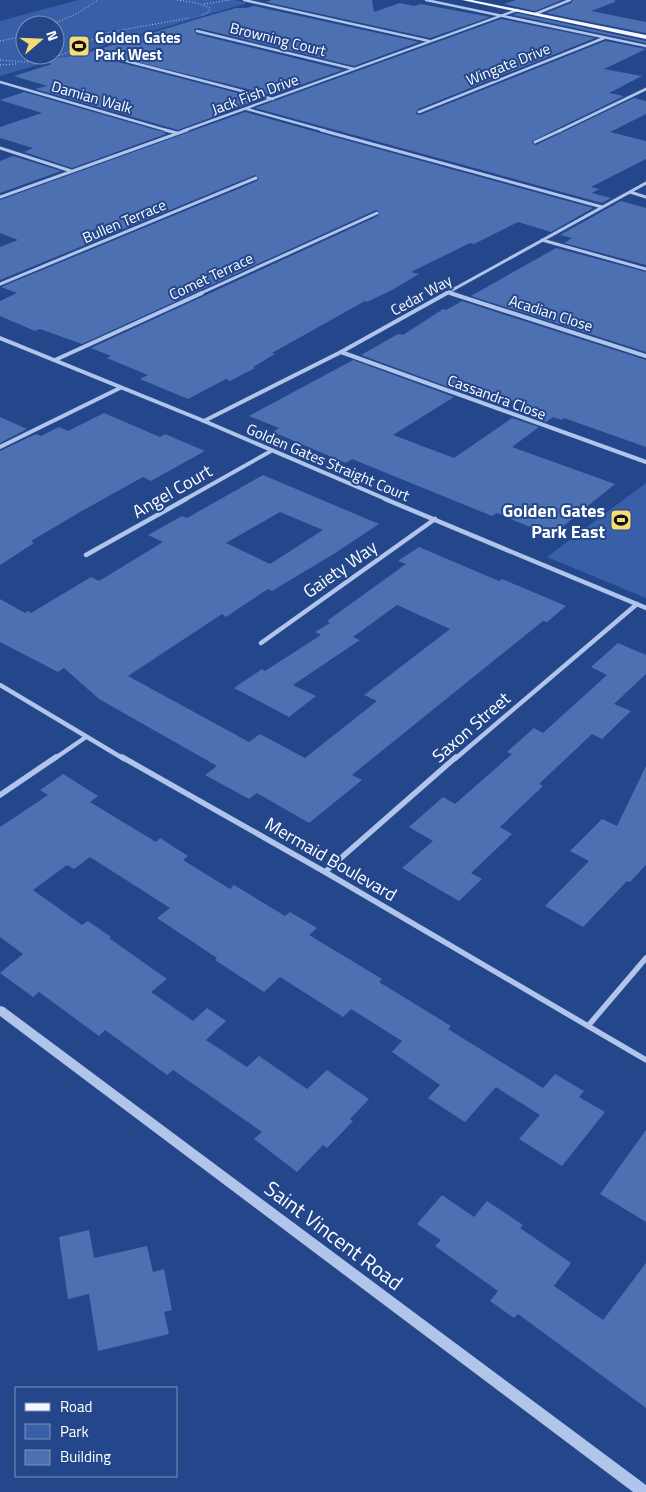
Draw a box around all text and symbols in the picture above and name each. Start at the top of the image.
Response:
north arrow [15,15,65,65]
street label: Browning Court [228,16,329,62]
place label: Golden Gates Park West [95,26,181,66]
text: N [41,28,64,44]
sports icon: Golden Gates Park West [67,34,91,58]
street label: Wingate Drive [463,37,553,91]
street label: Jack Fish Drive [208,68,302,120]
street label: Damian Walk [49,74,135,120]
street label: Bullen Terrace [79,193,169,249]
street label: Comet Terrace [165,246,257,306]
street label: Cedar Way [386,269,456,321]
street label: Acadian Close [506,289,596,337]
street label: Cassandra Close [445,369,549,425]
street label: Golden Gates Straight Court [243,417,414,507]
street label: Angel Court [127,457,217,525]
place label: Golden Gates Park East [502,497,605,545]
sports icon: Golden Gates Park East [609,508,633,532]
street label: Gaiety Way [297,533,383,605]
street label: Saxon Street [426,685,517,769]
street label: Mermaid Boulevard [260,810,402,908]
street label: Saint Vincent Road [258,1172,410,1298]
legend [15,1387,178,1477]
text: Road [60,1395,92,1418]
text: Park [60,1420,89,1443]
text: Building [60,1445,111,1468]

